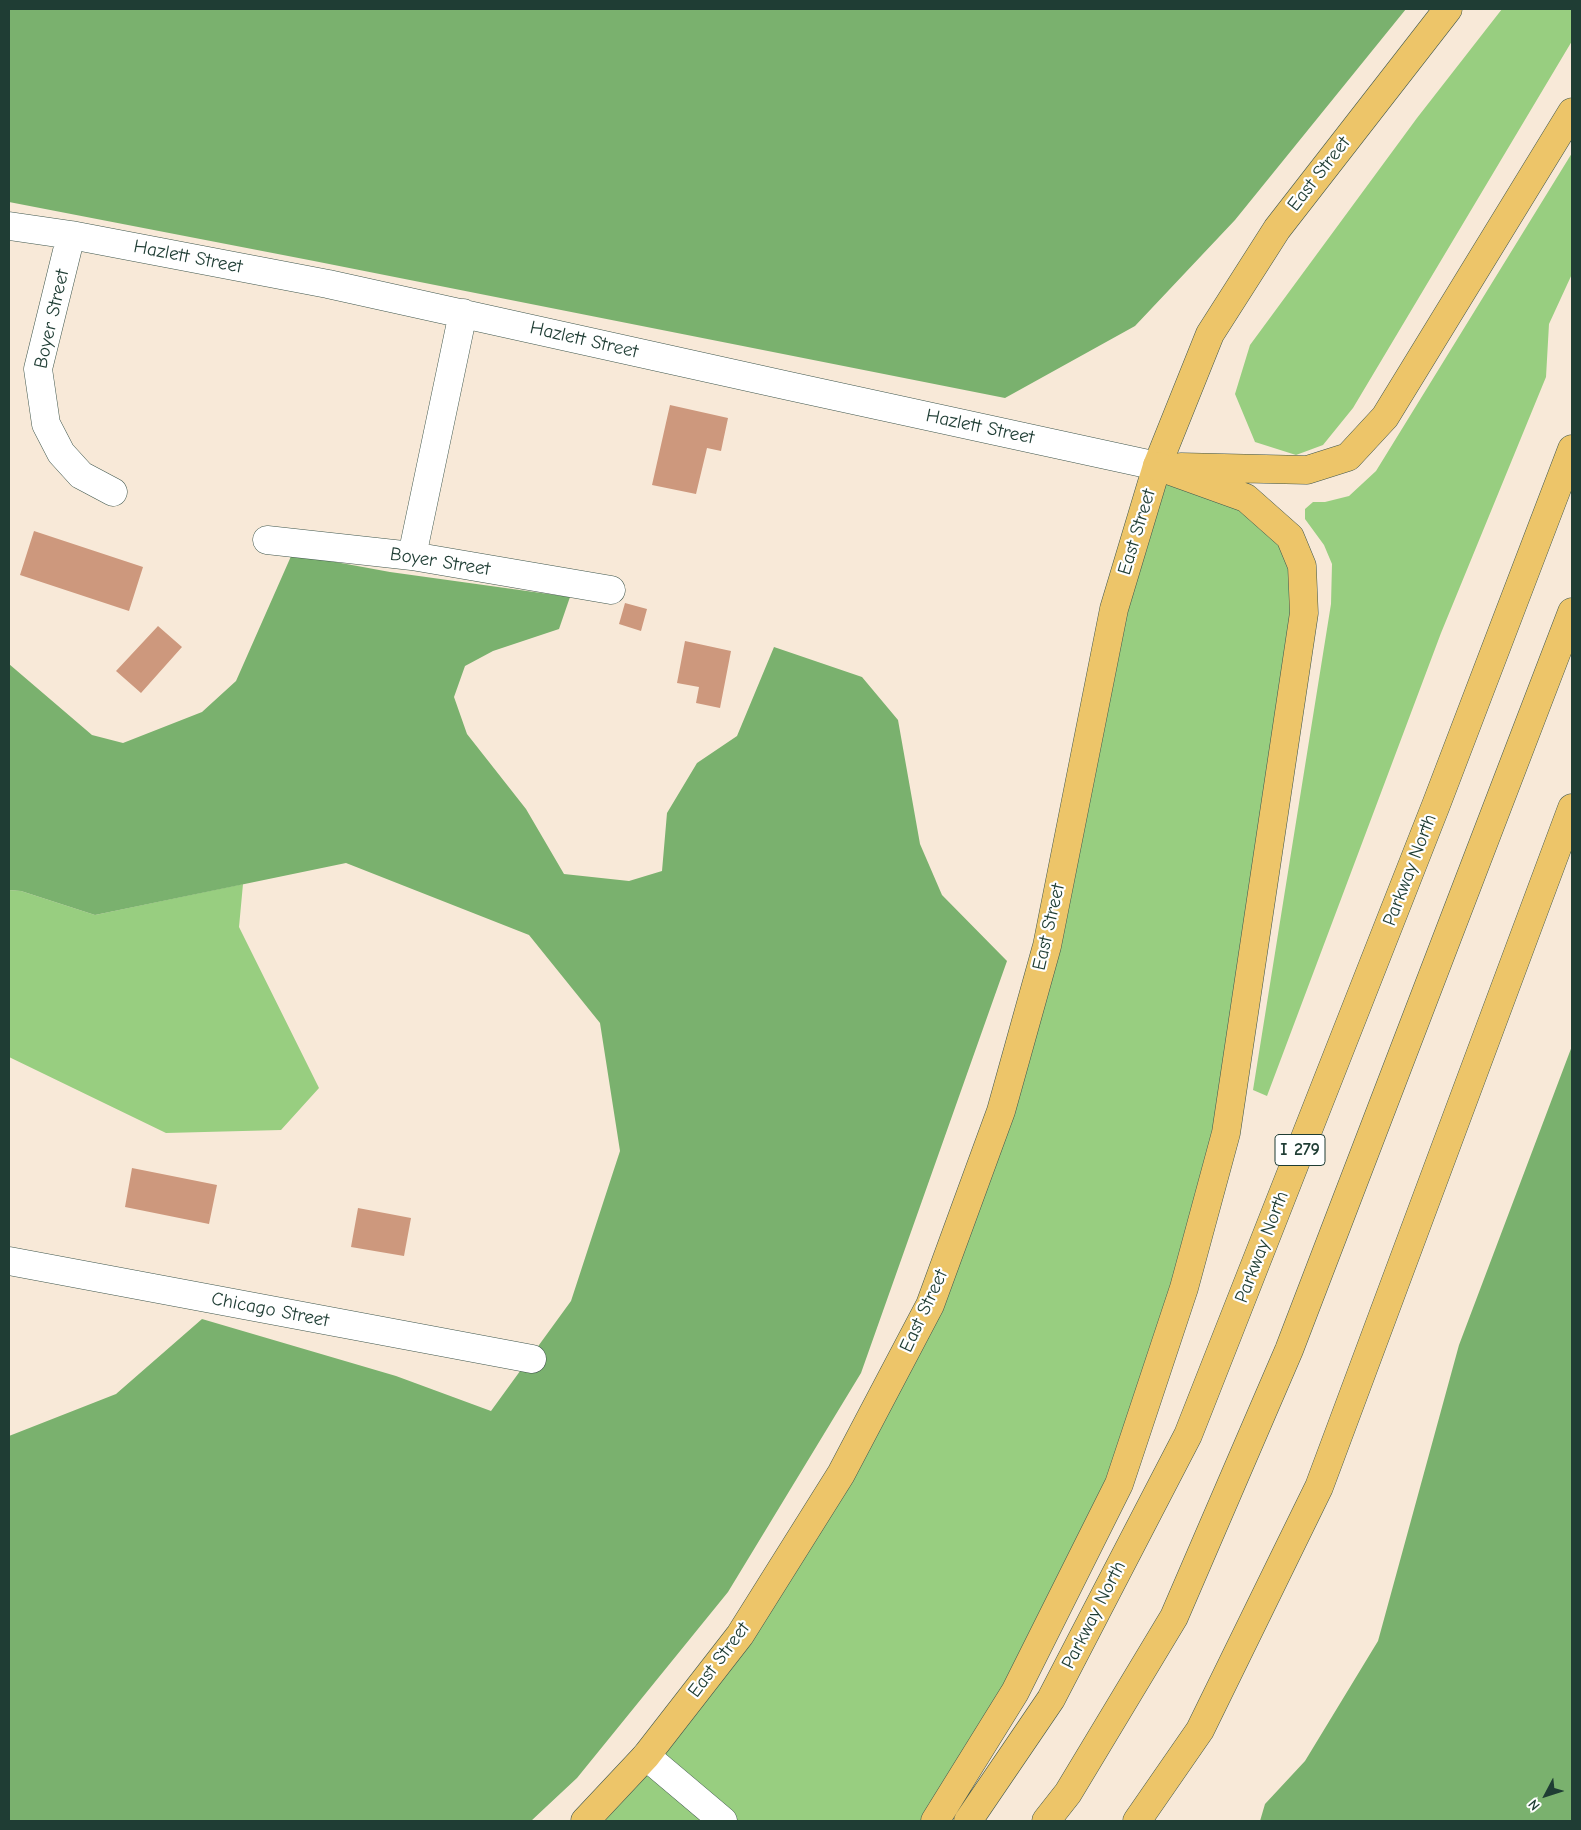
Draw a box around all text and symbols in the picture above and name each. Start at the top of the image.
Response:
street label: East Street [1283,132,1355,216]
street label: Hazlett Street [132,235,244,279]
street label: Boyer Street [30,267,74,371]
street label: Hazlett Street [528,316,640,364]
street label: Hazlett Street [924,404,1036,450]
street label: East Street [1113,486,1161,578]
street label: Boyer Street [388,543,492,581]
street label: Parkway North [1378,811,1442,929]
street label: East Street [1028,881,1070,973]
road number: I 279 [1275,1134,1325,1166]
street label: Parkway North [1230,1188,1294,1306]
street label: East Street [895,1266,953,1356]
street label: Chicago Street [209,1287,331,1333]
street label: Parkway North [1057,1557,1131,1673]
street label: East Street [683,1618,755,1702]
north arrow [1521,1770,1571,1820]
text: N [1525,1796,1544,1814]

